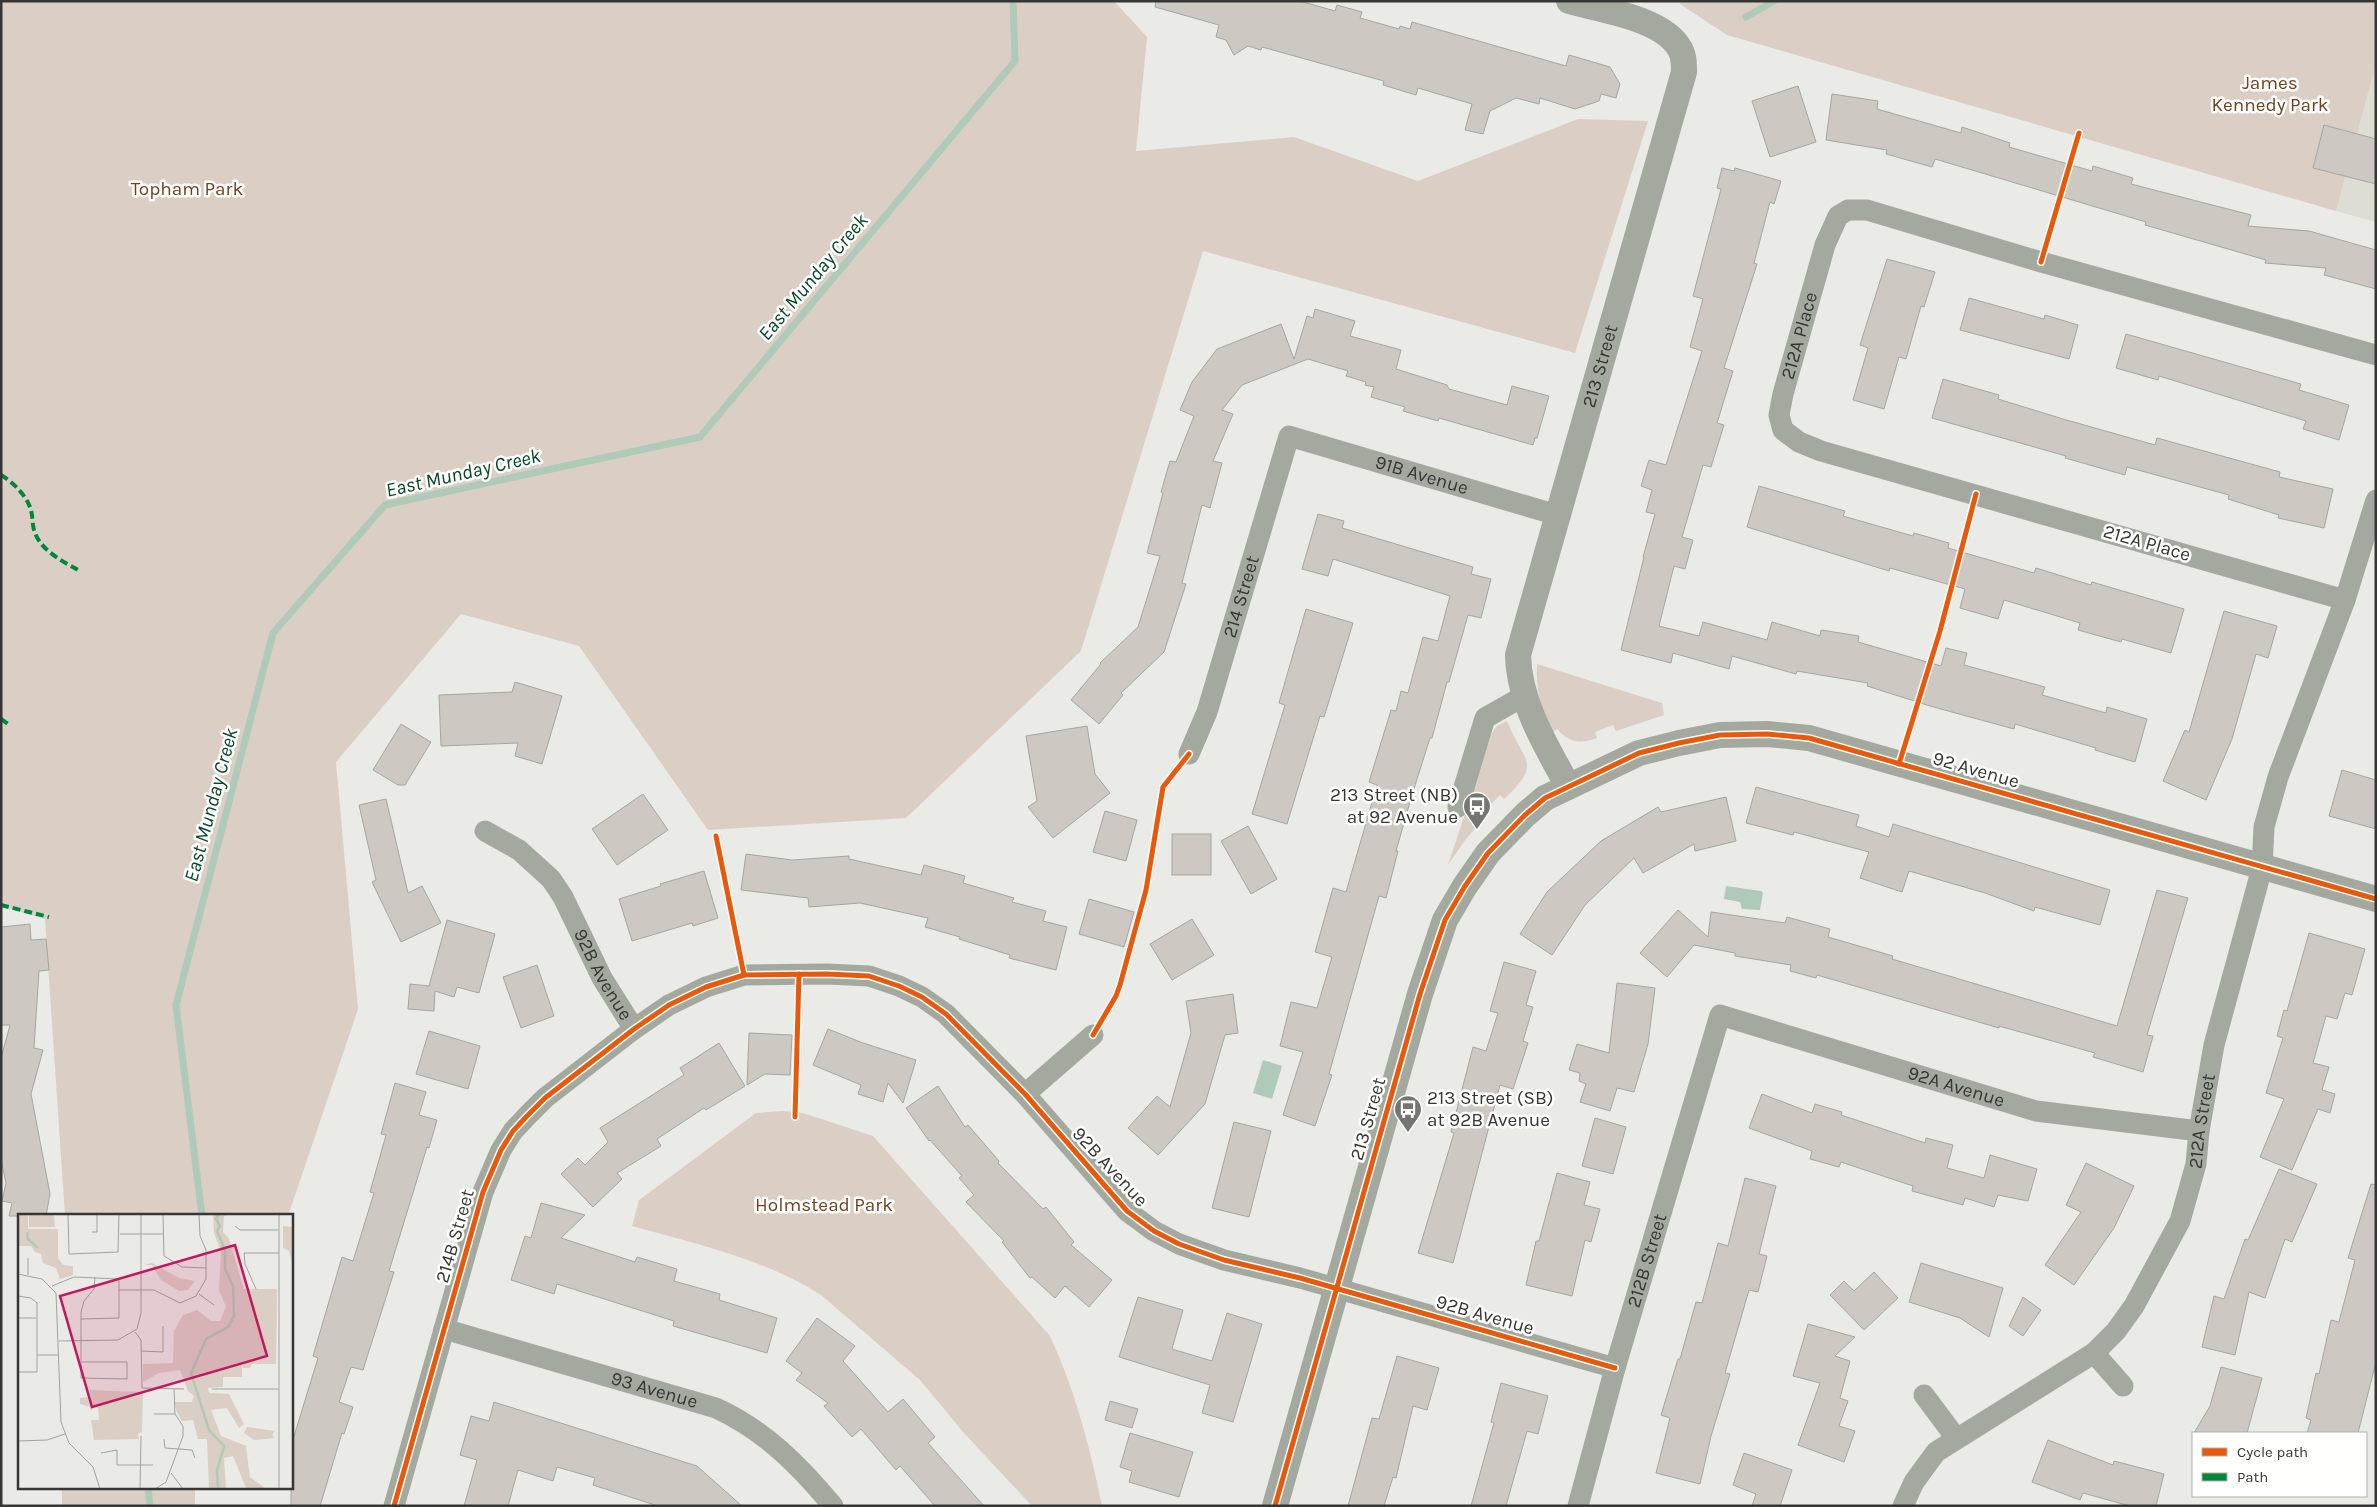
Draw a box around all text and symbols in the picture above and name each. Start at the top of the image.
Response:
park label: James Kennedy Park [2211,72,2329,116]
park label: Topham Park [131,178,243,200]
water label: East Munday Creek [753,208,873,345]
street label: 212A Place [1777,290,1822,382]
street label: 213 Street [1578,322,1623,410]
water label: East Munday Creek [383,444,543,502]
street label: 91B Avenue [1372,451,1471,499]
street label: 212A Place [2101,520,2193,566]
street label: 214 Street [1219,553,1264,640]
water label: East Munday Creek [179,725,243,884]
street label: 92 Avenue [1930,747,2022,793]
place label: 213 Street (NB) at 92 Avenue [1330,784,1458,828]
bus stop icon: 213 Street (NB) at 92 Avenue [1462,791,1492,830]
street label: 92B Avenue [569,925,637,1024]
street label: 92A Avenue [1905,1062,2007,1112]
street label: 212A Street [2185,1072,2220,1170]
street label: 213 Street [1346,1075,1390,1163]
place label: 213 Street (SB) at 92B Avenue [1427,1087,1554,1131]
bus stop icon: 213 Street (SB) at 92B Avenue [1393,1094,1423,1133]
street label: 92B Avenue [1068,1123,1152,1211]
street label: 214B Street [431,1187,479,1285]
park label: Holmstead Park [755,1194,893,1216]
street label: 212B Street [1623,1211,1671,1310]
inset map [18,1214,292,1490]
street label: 92B Avenue [1433,1291,1537,1339]
street label: 93 Avenue [608,1367,700,1413]
legend [2192,1432,2367,1497]
text: Cycle path [2237,1443,2308,1461]
text: Path [2237,1468,2268,1486]

